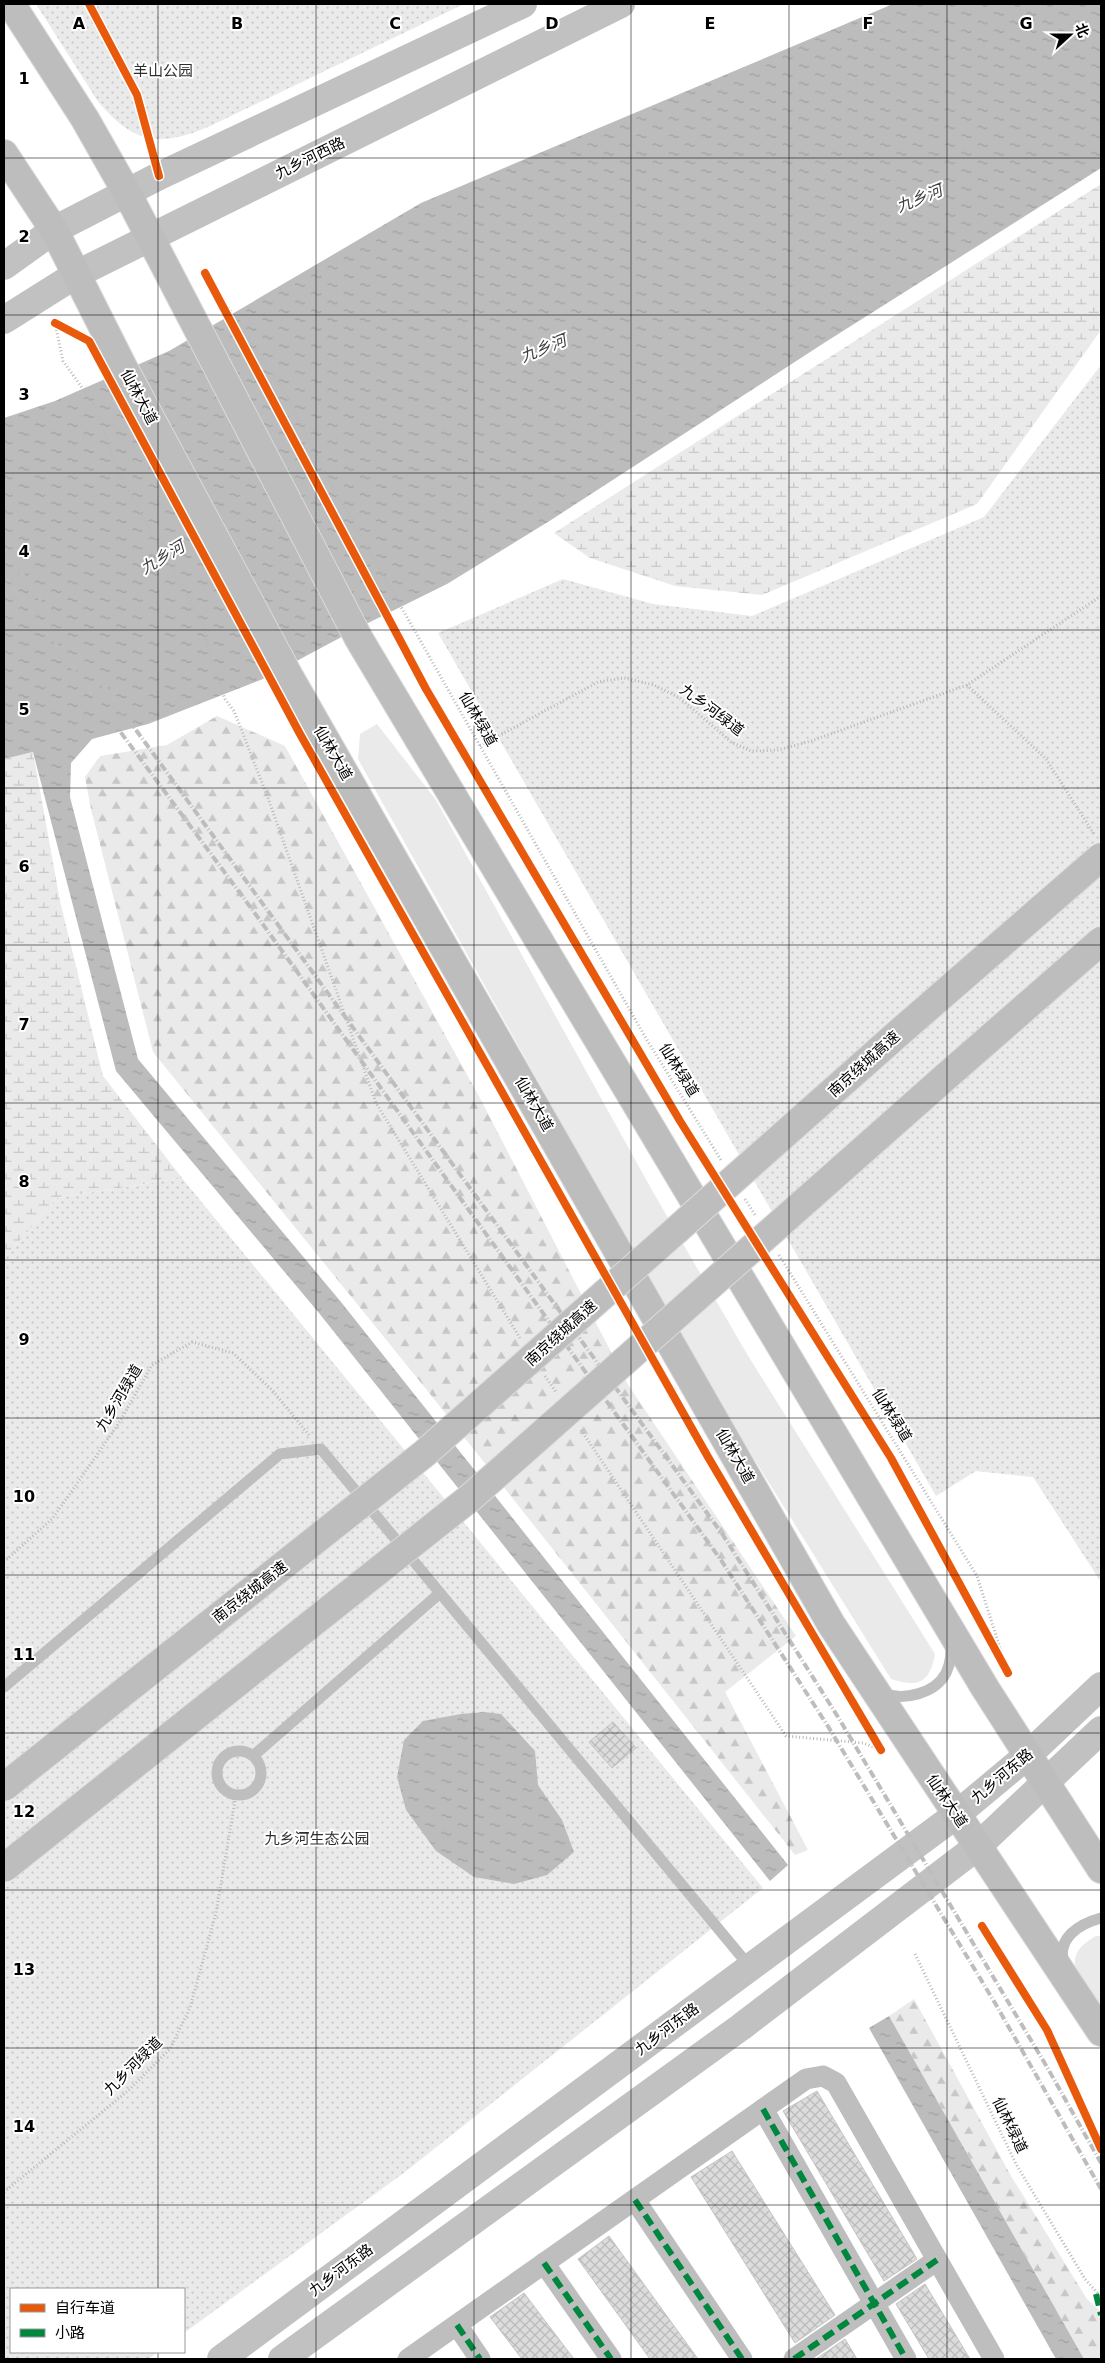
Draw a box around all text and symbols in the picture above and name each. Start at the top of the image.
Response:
north arrow [1045,10,1095,60]
text: A [73,14,86,33]
text: B [231,14,243,33]
text: C [389,14,401,33]
text: D [545,14,559,33]
text: E [705,14,715,33]
text: F [863,14,873,33]
text: G [1019,14,1033,33]
text: 北 [1072,21,1092,40]
park label: 羊山公园 [133,62,193,80]
text: 1 [18,69,30,88]
street label: 九乡河西路 [272,133,348,183]
water label: 九乡河 [893,180,948,216]
text: 2 [18,227,30,246]
water label: 九乡河 [517,330,572,366]
street label: 仙林大道 [117,366,161,428]
text: 3 [18,385,30,404]
water label: 九乡河 [137,535,190,578]
text: 4 [18,542,30,561]
street label: 九乡河绿道 [677,680,747,740]
street label: 仙林绿道 [455,689,501,749]
text: 5 [18,700,30,719]
street label: 仙林大道 [310,723,356,783]
text: 6 [18,857,30,876]
text: 7 [18,1015,30,1034]
street label: 南京绕城高速 [825,1027,903,1101]
street label: 仙林绿道 [655,1040,703,1100]
street label: 仙林大道 [511,1074,557,1134]
text: 8 [18,1172,30,1191]
street label: 南京绕城高速 [522,1296,600,1370]
text: 9 [18,1330,30,1349]
street label: 九乡河绿道 [92,1361,146,1435]
street label: 仙林绿道 [868,1385,916,1445]
street label: 仙林大道 [712,1426,758,1486]
text: 10 [13,1487,35,1506]
street label: 南京绕城高速 [209,1557,291,1627]
text: 11 [13,1645,35,1664]
street label: 九乡河东路 [967,1745,1037,1807]
street label: 仙林大道 [923,1771,971,1831]
text: 12 [13,1802,35,1821]
park label: 九乡河生态公园 [264,1830,370,1848]
text: 13 [13,1960,35,1979]
street label: 九乡河东路 [632,1999,702,2059]
street label: 九乡河绿道 [100,2033,166,2099]
street label: 仙林绿道 [989,2094,1031,2156]
text: 14 [13,2117,35,2136]
street label: 九乡河东路 [306,2240,376,2300]
legend [10,2288,185,2353]
text: 自行车道 [55,2299,115,2317]
text: 小路 [55,2324,85,2342]

